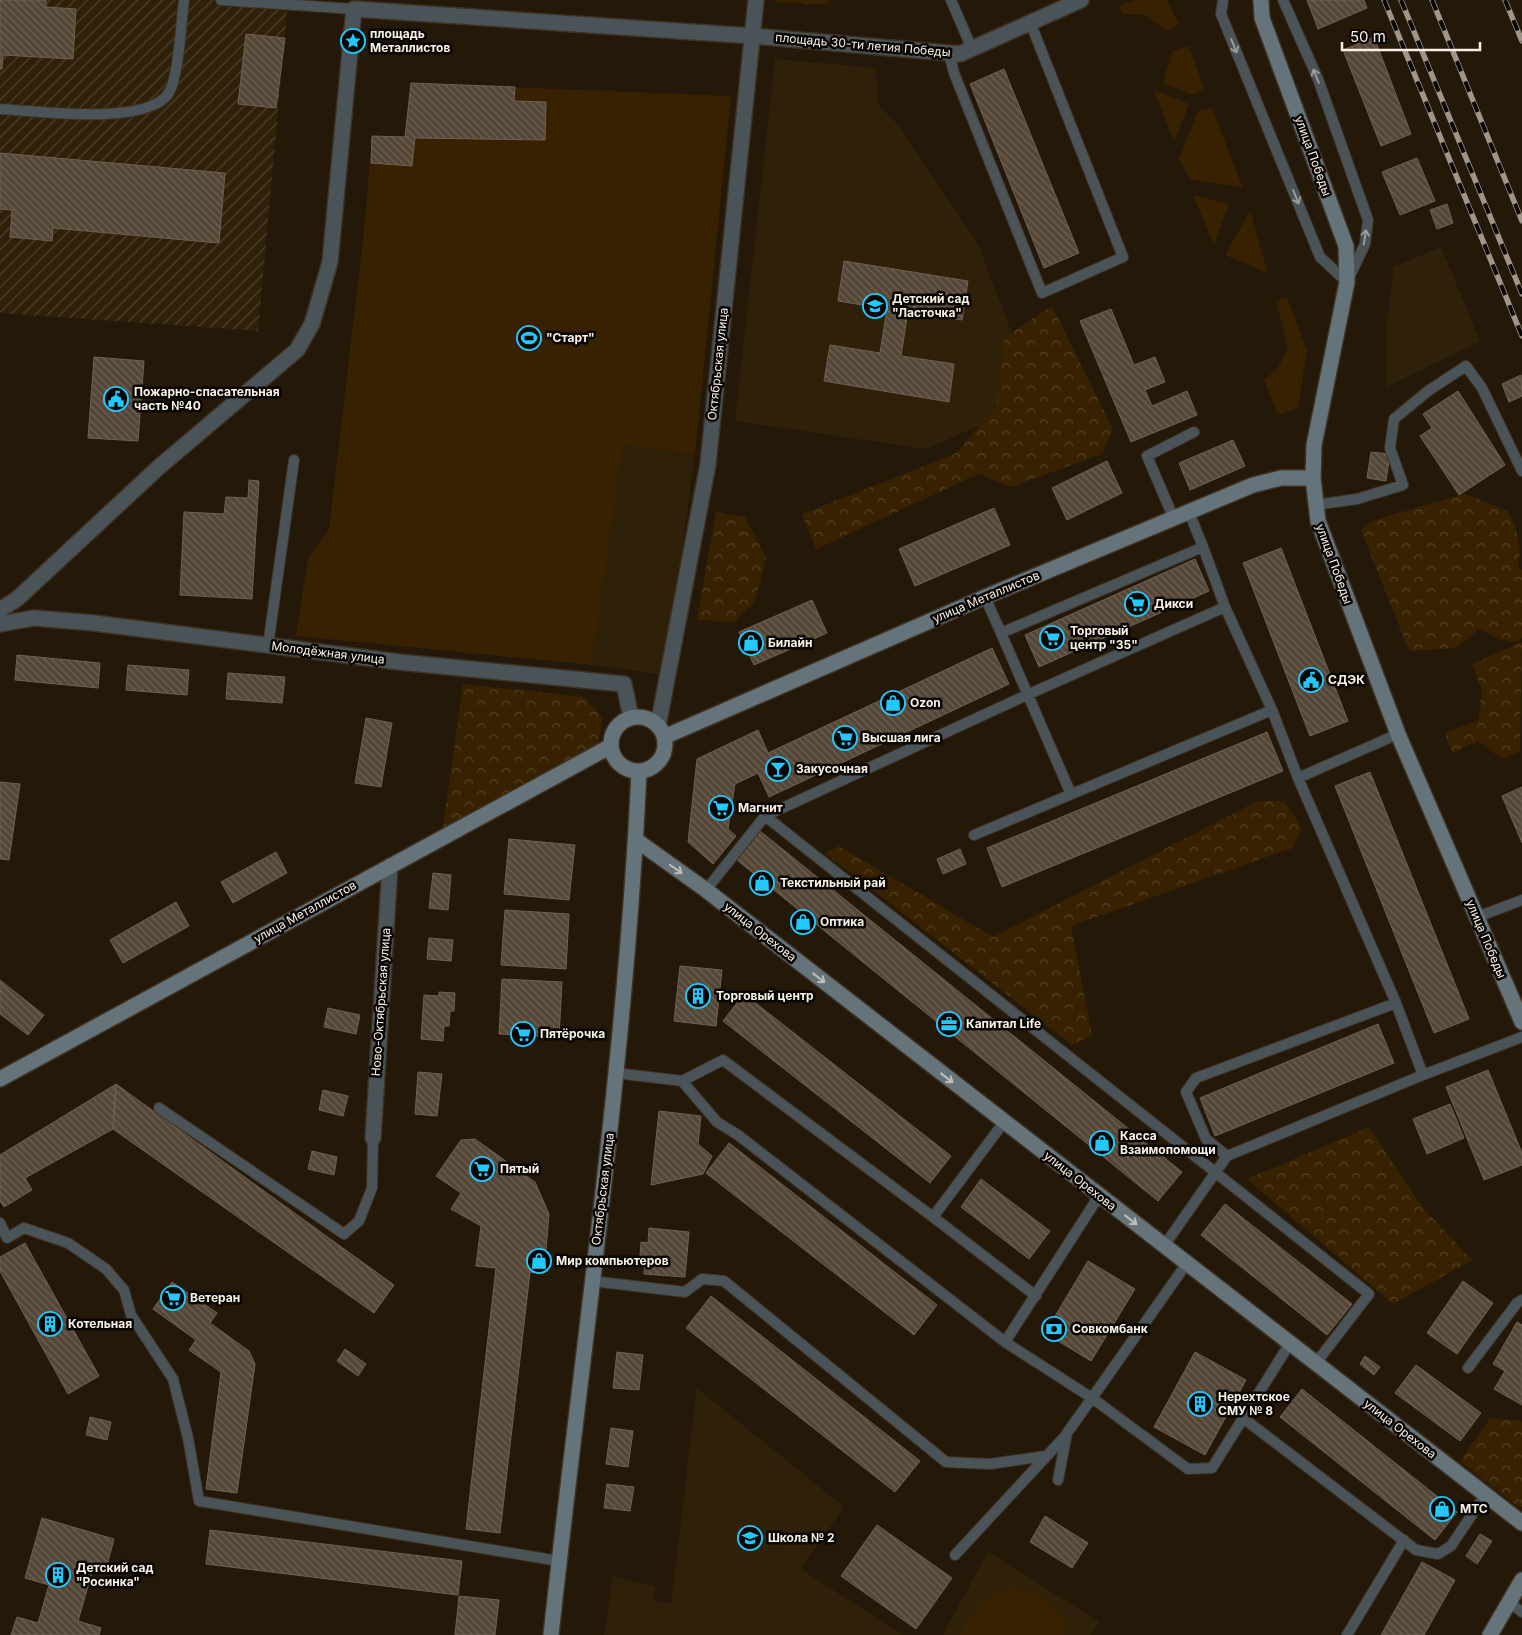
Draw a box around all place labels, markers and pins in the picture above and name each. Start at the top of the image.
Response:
place label: площадь Металлистов [370,26,450,55]
place icon: площадь Металлистов [340,28,366,54]
place label: Детский сад "Ласточка" [892,291,969,320]
school or university icon: Детский сад "Ласточка" [862,293,888,319]
sports icon: "Старт" [516,325,542,351]
place label: "Старт" [546,330,595,345]
place label: Пожарно-спасательная часть №40 [134,384,280,413]
public building icon: Пожарно-спасательная часть №40 [103,386,129,412]
supermarket icon: Дикси [1124,591,1150,617]
place label: Дикси [1154,596,1193,611]
place label: Торговый центр "35" [1070,623,1138,652]
supermarket icon: Торговый центр "35" [1039,625,1065,651]
shop icon: Билайн [738,630,764,656]
place label: Билайн [768,635,812,650]
public building icon: СДЭК [1298,667,1324,693]
place label: СДЭК [1328,672,1365,687]
shop icon: Ozon [880,690,906,716]
place label: Ozon [910,695,941,710]
supermarket icon: Высшая лига [832,725,858,751]
place label: Высшая лига [862,730,941,745]
bar icon: Закусочная [765,756,791,782]
place label: Закусочная [796,761,868,776]
supermarket icon: Магнит [708,795,734,821]
place label: Магнит [738,800,783,815]
shop icon: Текстильный рай [749,870,775,896]
place label: Текстильный рай [780,875,886,890]
shop icon: Оптика [790,909,816,935]
place label: Оптика [820,914,864,929]
building icon: Торговый центр [685,983,711,1009]
place label: Торговый центр [716,988,814,1003]
office icon: Капитал Life [936,1011,962,1037]
place label: Капитал Life [966,1016,1041,1031]
supermarket icon: Пятёрочка [510,1021,536,1047]
place label: Пятёрочка [540,1026,605,1041]
place label: Касса Взаимопомощи [1120,1128,1216,1157]
shop icon: Касса Взаимопомощи [1089,1130,1115,1156]
supermarket icon: Пятый [469,1156,495,1182]
place label: Пятый [500,1161,539,1176]
shop icon: Мир компьютеров [526,1248,552,1274]
place label: Мир компьютеров [556,1253,669,1268]
supermarket icon: Ветеран [160,1285,186,1311]
place label: Ветеран [190,1290,240,1305]
building icon: Котельная [37,1311,63,1337]
place label: Котельная [68,1316,132,1331]
bank icon: Совкомбанк [1041,1316,1067,1342]
place label: Совкомбанк [1072,1321,1148,1336]
place label: Нерехтское СМУ № 8 [1218,1389,1290,1418]
building icon: Нерехтское СМУ № 8 [1187,1391,1213,1417]
shop icon: МТС [1429,1496,1455,1522]
place label: МТС [1460,1501,1488,1516]
school or university icon: Школа № 2 [737,1525,763,1551]
place label: Школа № 2 [768,1530,835,1545]
place label: Детский сад "Росинка" [76,1560,153,1589]
building icon: Детский сад "Росинка" [45,1562,71,1588]

